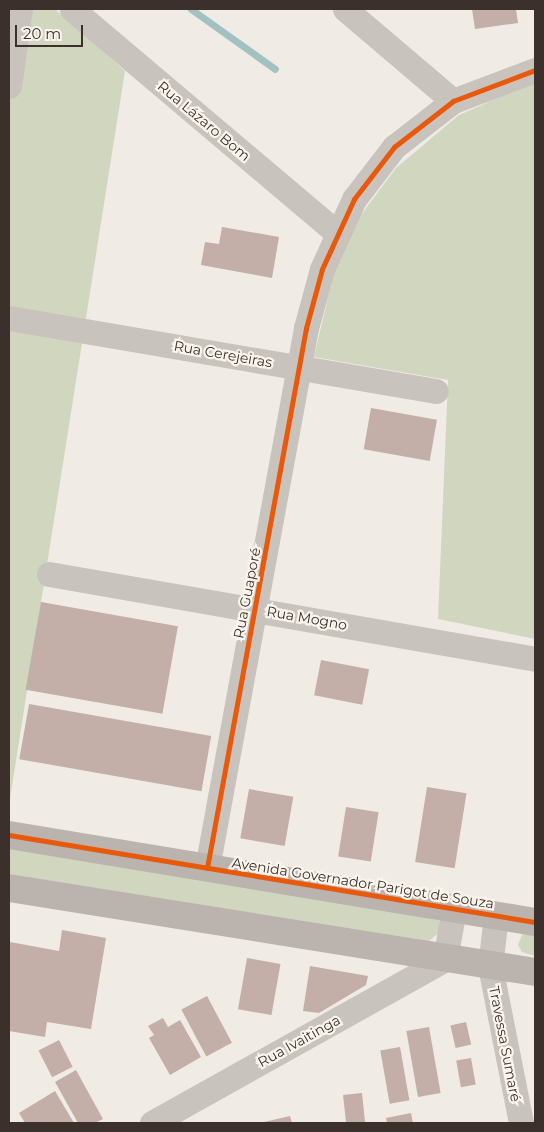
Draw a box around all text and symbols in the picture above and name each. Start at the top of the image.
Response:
scale bar [18,15,85,47]
text: 20 m [23,24,61,43]
street label: Rua Lázaro Bom [154,77,254,165]
street label: Rua Cerejeiras [173,337,273,371]
street label: Rua Guaporé [230,546,264,640]
street label: Rua Mogno [265,603,349,633]
street label: Avenida Governador Parigot de Souza [231,854,495,912]
street label: Travessa Sumaré [486,985,524,1103]
street label: Rua Ivaitinga [255,1011,343,1071]

